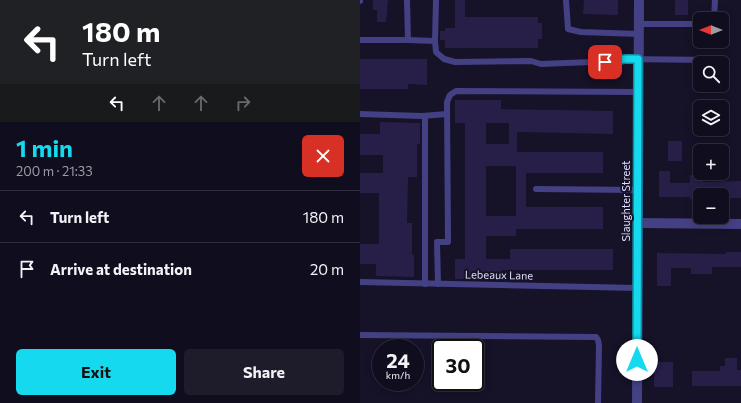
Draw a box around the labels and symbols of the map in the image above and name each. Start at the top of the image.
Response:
north arrow [693,12,729,48]
pin [588,45,622,79]
street label: Slaughter Street [619,160,632,242]
street label: Lebeaux Lane [465,267,534,282]
speed limit sign: 30 [432,339,484,391]
position arrow [616,339,658,381]

